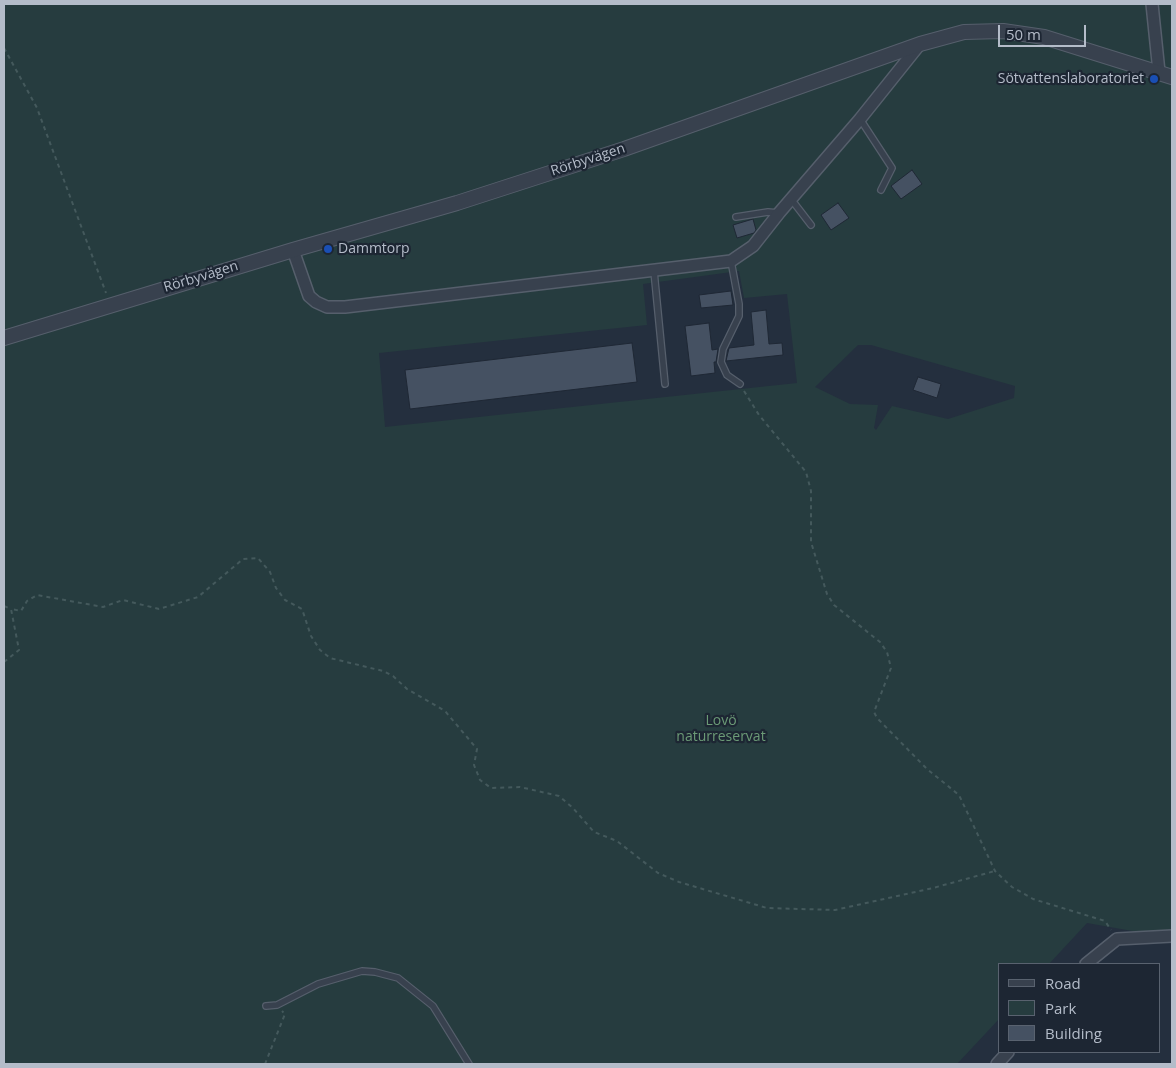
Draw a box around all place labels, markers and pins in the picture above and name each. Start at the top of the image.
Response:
place label: Sötvattenslaboratoriet [998,71,1144,87]
marker: Sötvattenslaboratoriet [1148,73,1160,85]
place label: Dammtorp [338,241,410,257]
marker: Dammtorp [322,243,334,255]

